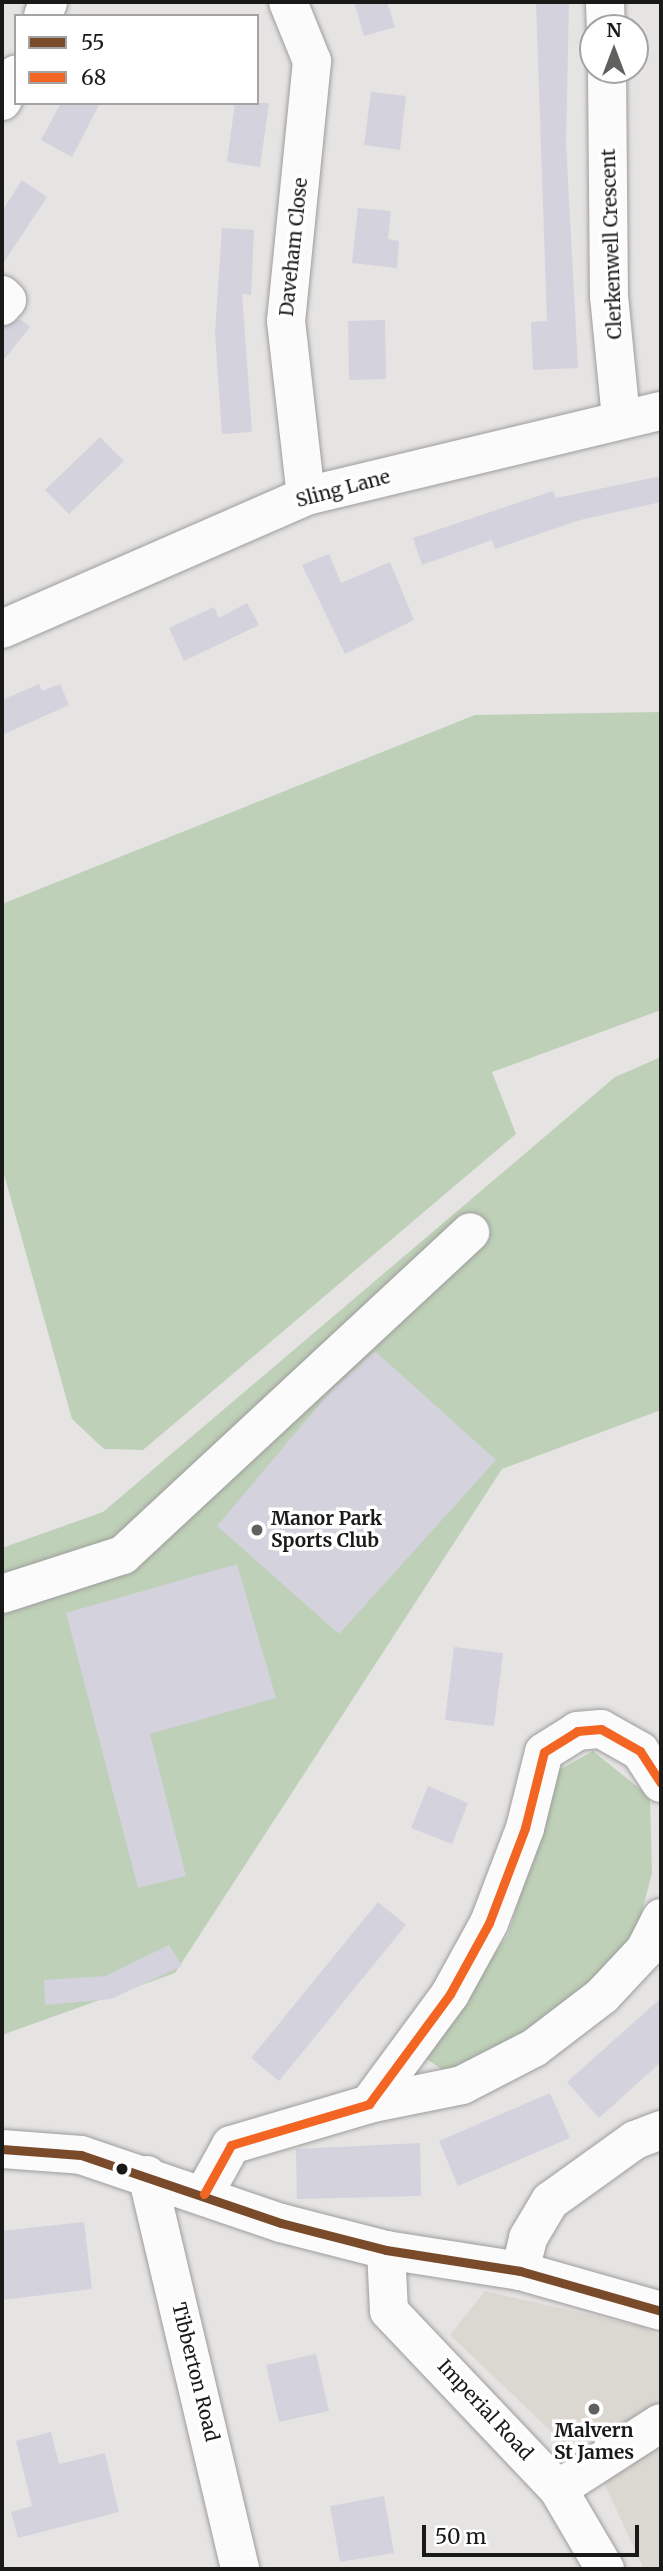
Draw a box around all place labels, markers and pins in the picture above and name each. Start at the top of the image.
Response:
place label: Manor Park Sports Club [271,1508,382,1552]
marker: Manor Park Sports Club [249,1522,265,1538]
unlabelled marker [115,2162,129,2176]
marker: Malvern St James [586,2401,602,2417]
place label: Malvern St James [554,2420,634,2464]

